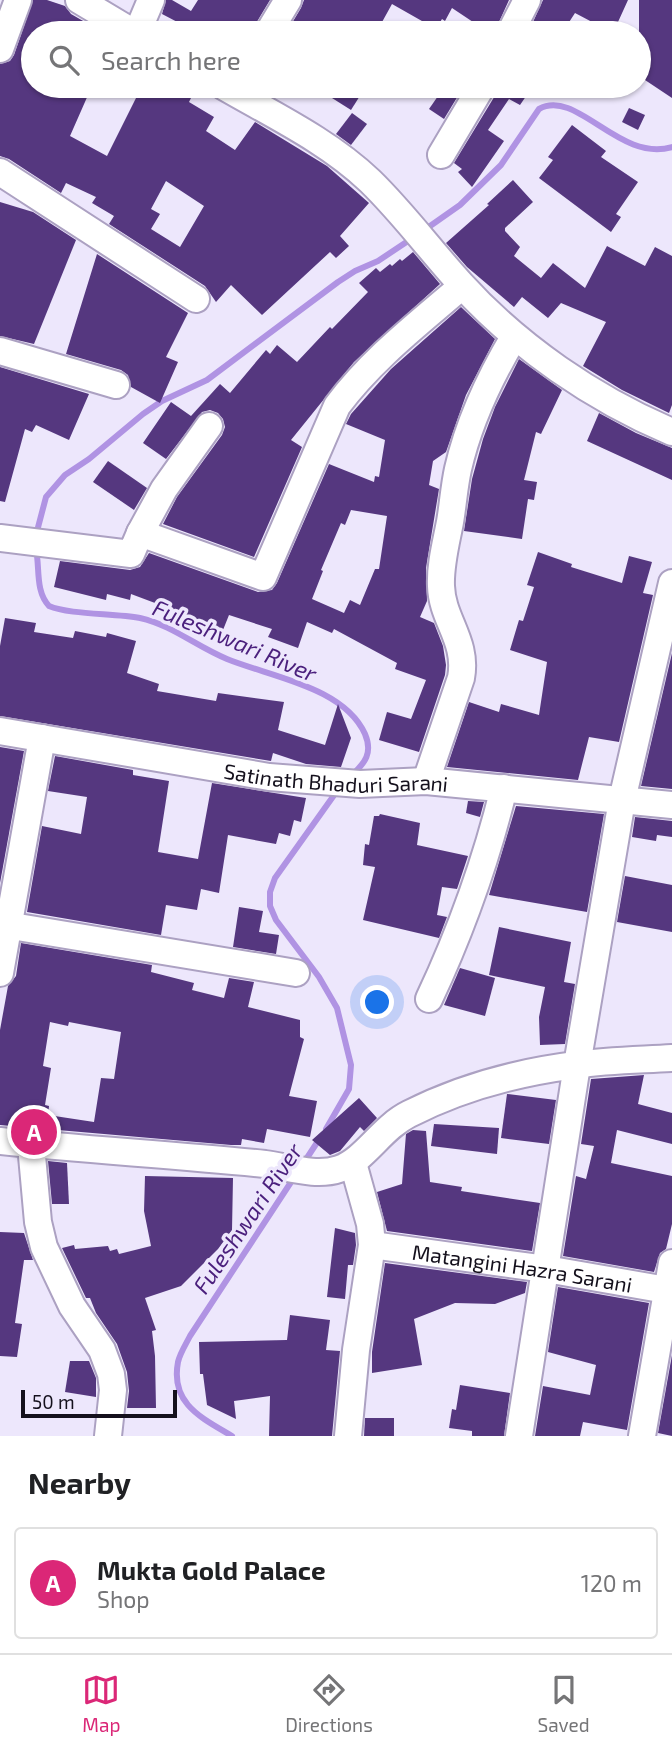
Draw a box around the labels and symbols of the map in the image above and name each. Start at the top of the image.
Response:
water label: Fuleshwari River [149,593,322,687]
street label: Satinath Bhaduri Sarani [222,757,449,797]
your location [360,985,394,1019]
pin: A [11,1106,57,1158]
water label: Fuleshwari River [186,1137,308,1299]
street label: Matangini Hazra Sarani [411,1238,634,1296]
scale bar [21,1387,177,1419]

